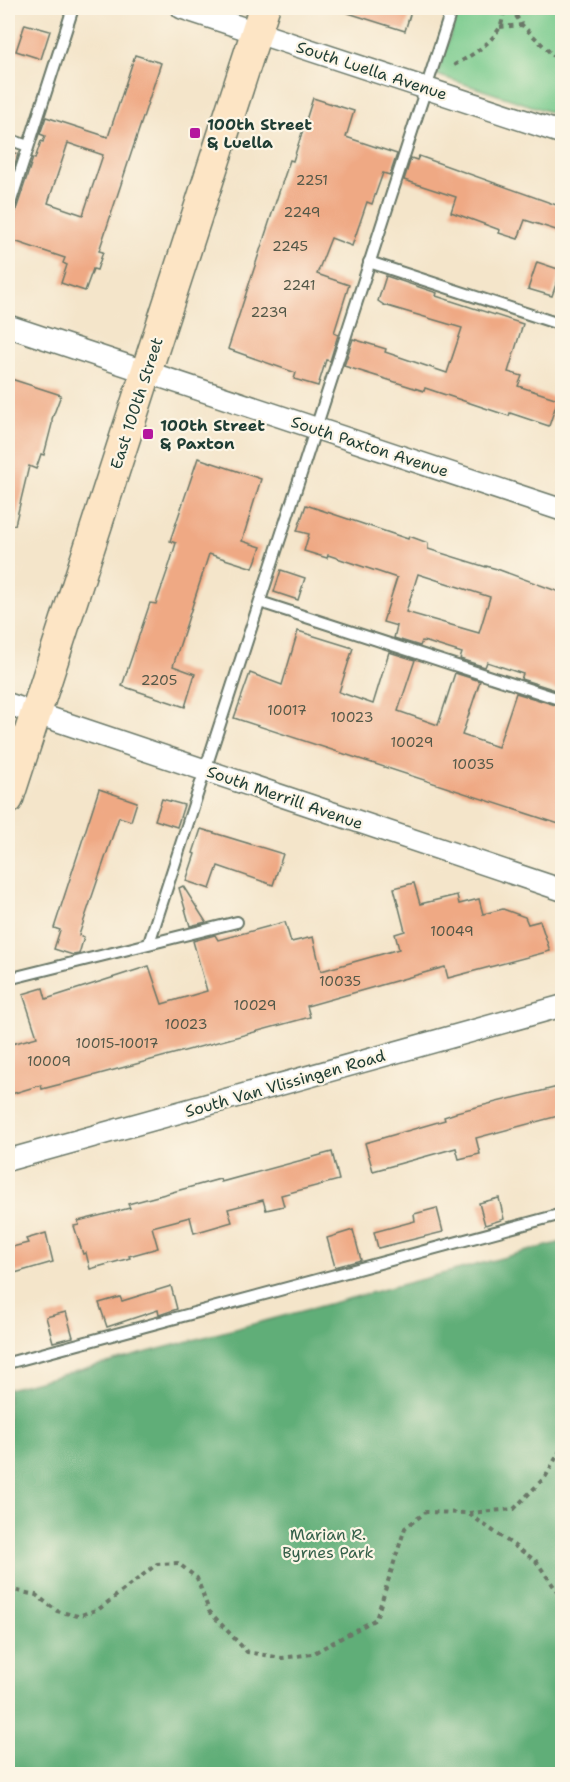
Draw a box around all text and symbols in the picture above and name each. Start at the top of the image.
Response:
street label: South Luella Avenue [294,36,450,105]
place label: 100th Street & Luella [207,114,312,153]
marker: 100th Street & Luella [188,126,202,140]
house number: 2251 [296,171,328,189]
house number: 2249 [284,203,321,221]
house number: 2245 [272,237,308,255]
house number: 2241 [283,276,315,294]
house number: 2239 [250,303,288,321]
street label: East 100th Street [105,335,168,472]
street label: South Paxton Avenue [288,411,451,482]
place label: 100th Street & Paxton [160,415,265,454]
marker: 100th Street & Paxton [141,427,155,441]
house number: 2205 [141,671,177,689]
house number: 10017 [267,701,307,719]
house number: 10023 [331,708,374,726]
house number: 10029 [391,733,433,751]
house number: 10035 [452,755,494,773]
street label: South Merrill Avenue [204,761,366,834]
house number: 10049 [430,922,474,940]
house number: 10035 [319,972,361,990]
house number: 10029 [234,996,276,1014]
house number: 10023 [165,1015,208,1033]
house number: 10015-10017 [76,1034,159,1052]
street label: South Van Vlissingen Road [183,1045,388,1122]
house number: 10009 [27,1052,71,1070]
park label: Marian R. Byrnes Park [282,1524,374,1563]

